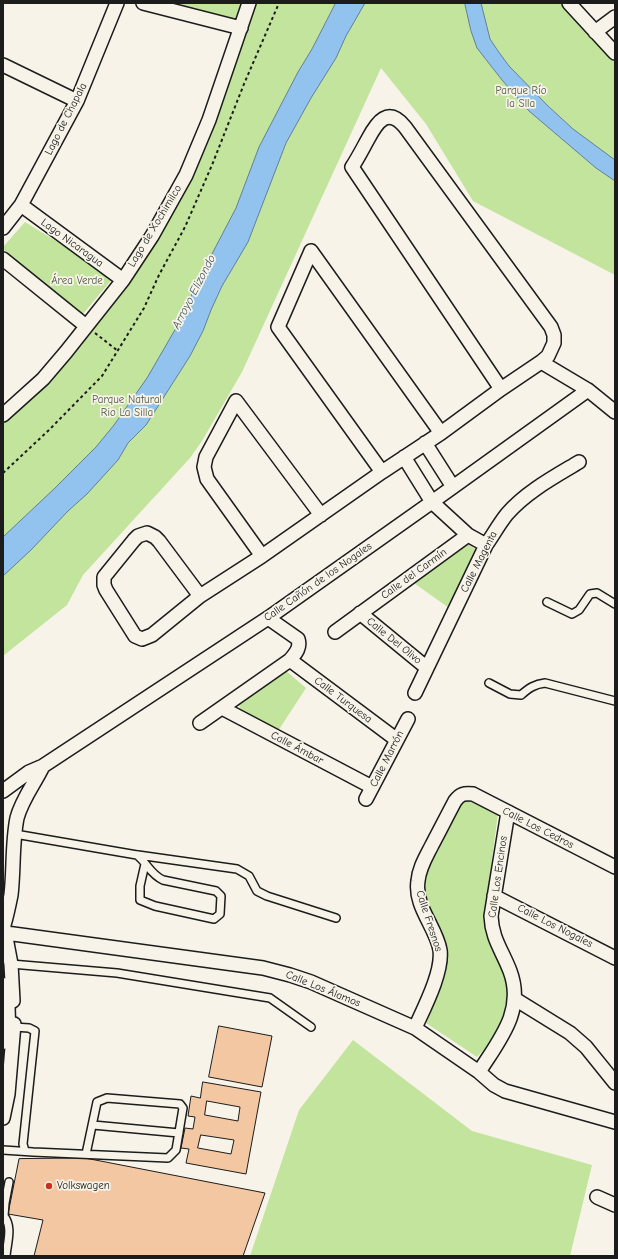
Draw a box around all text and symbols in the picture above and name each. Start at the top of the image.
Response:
street label: Lago de Chapala [42,81,90,157]
park label: Parque Río la Slla [496,84,546,110]
street label: Lago de Xochimilco [125,183,185,269]
street label: Lago Nicaragua [38,216,106,270]
water label: Arroyo Elizondo [169,252,219,332]
park label: Área Verde [51,274,103,288]
park label: Parque Natural Rio La Silla [92,393,162,419]
street label: Calle Magenta [458,529,500,595]
street label: Calle Cañón de los Nogales [261,540,375,624]
street label: Calle del Carmín [378,546,450,602]
street label: Calle Del Olivo [364,615,424,667]
street label: Calle Turquesa [311,674,375,726]
street label: Calle Ámbar [268,729,326,767]
street label: Calle Marrón [367,729,407,789]
street label: Calle Los Cedros [500,804,576,852]
street label: Calle Los Encinos [486,835,510,919]
street label: Calle Fresnos [413,889,445,953]
street label: Calle Los Nogales [515,901,595,951]
street label: Calle Los Álamos [284,968,362,1010]
place label: Volkswagen [57,1179,110,1193]
marker: Volkswagen [44,1181,54,1191]

